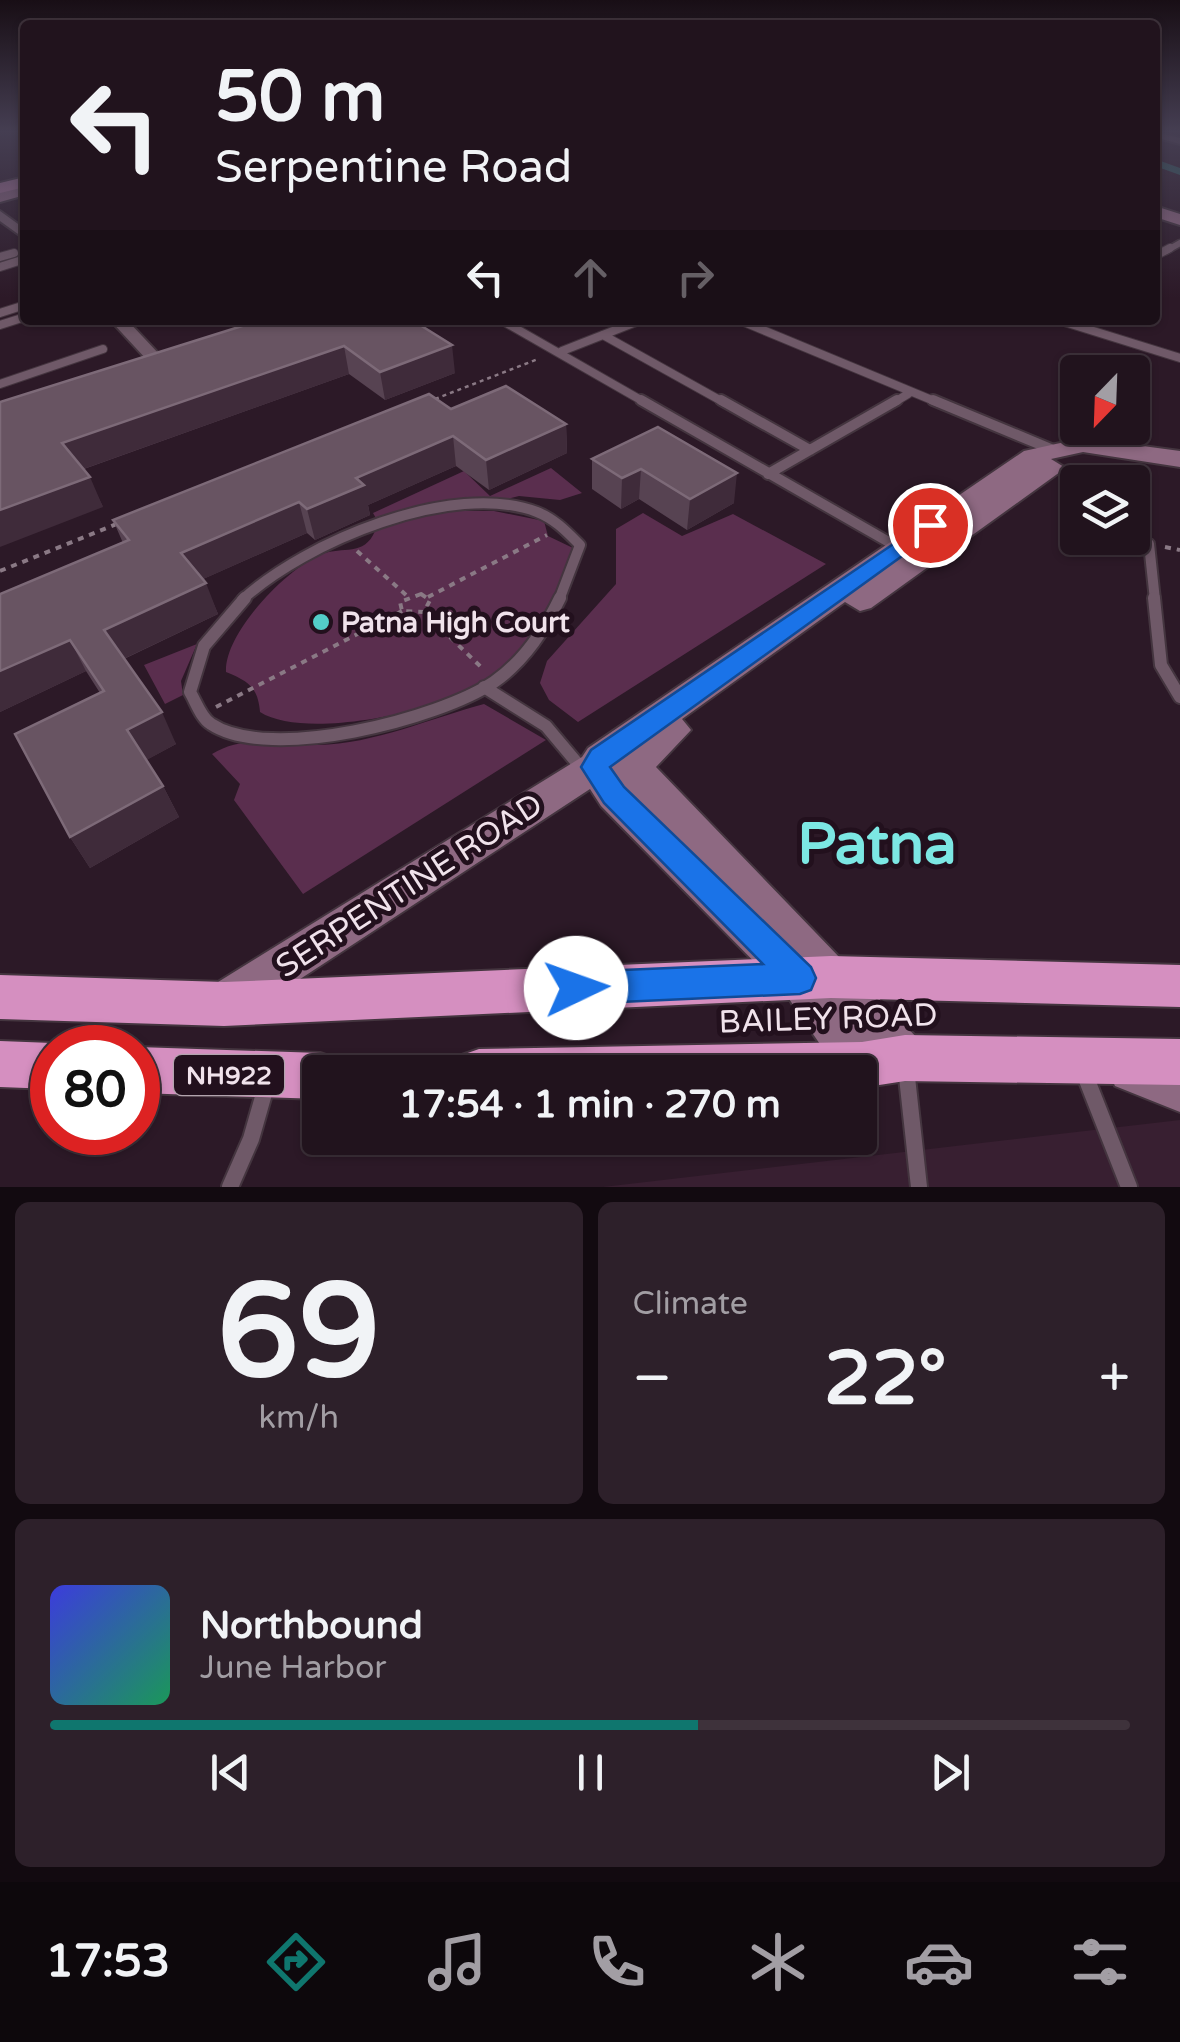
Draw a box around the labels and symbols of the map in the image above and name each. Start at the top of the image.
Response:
north arrow [1060,355,1150,445]
pin [888,483,973,568]
place label: Patna High Court [341,606,570,640]
marker: Patna High Court [310,611,332,633]
street label: SERPENTINE ROAD [269,786,550,986]
district label: Patna [797,810,957,880]
position arrow [524,936,628,1040]
street label: BAILEY ROAD [718,996,938,1042]
speed limit sign: 80 [30,1025,160,1155]
road number: NH922 [174,1055,284,1095]

